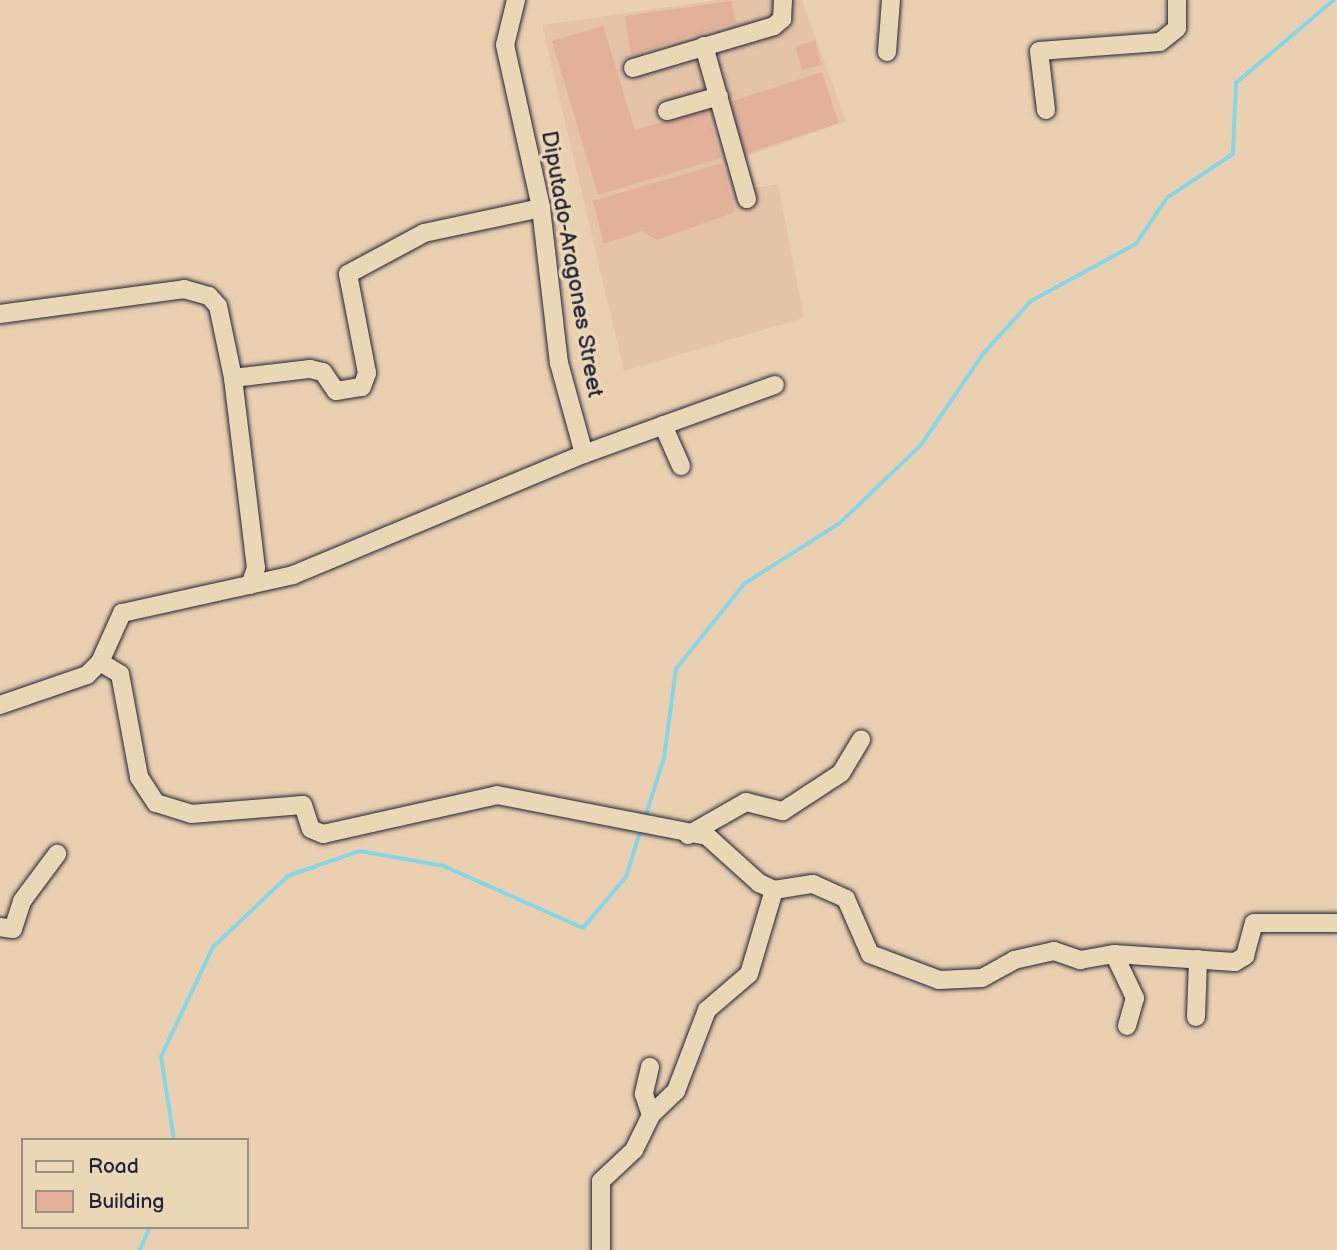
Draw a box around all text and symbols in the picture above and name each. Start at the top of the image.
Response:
street label: Diputado-Aragones Street [535,128,609,400]
legend [21,1138,248,1229]
text: Road [88,1154,139,1179]
text: Building [88,1189,164,1214]

